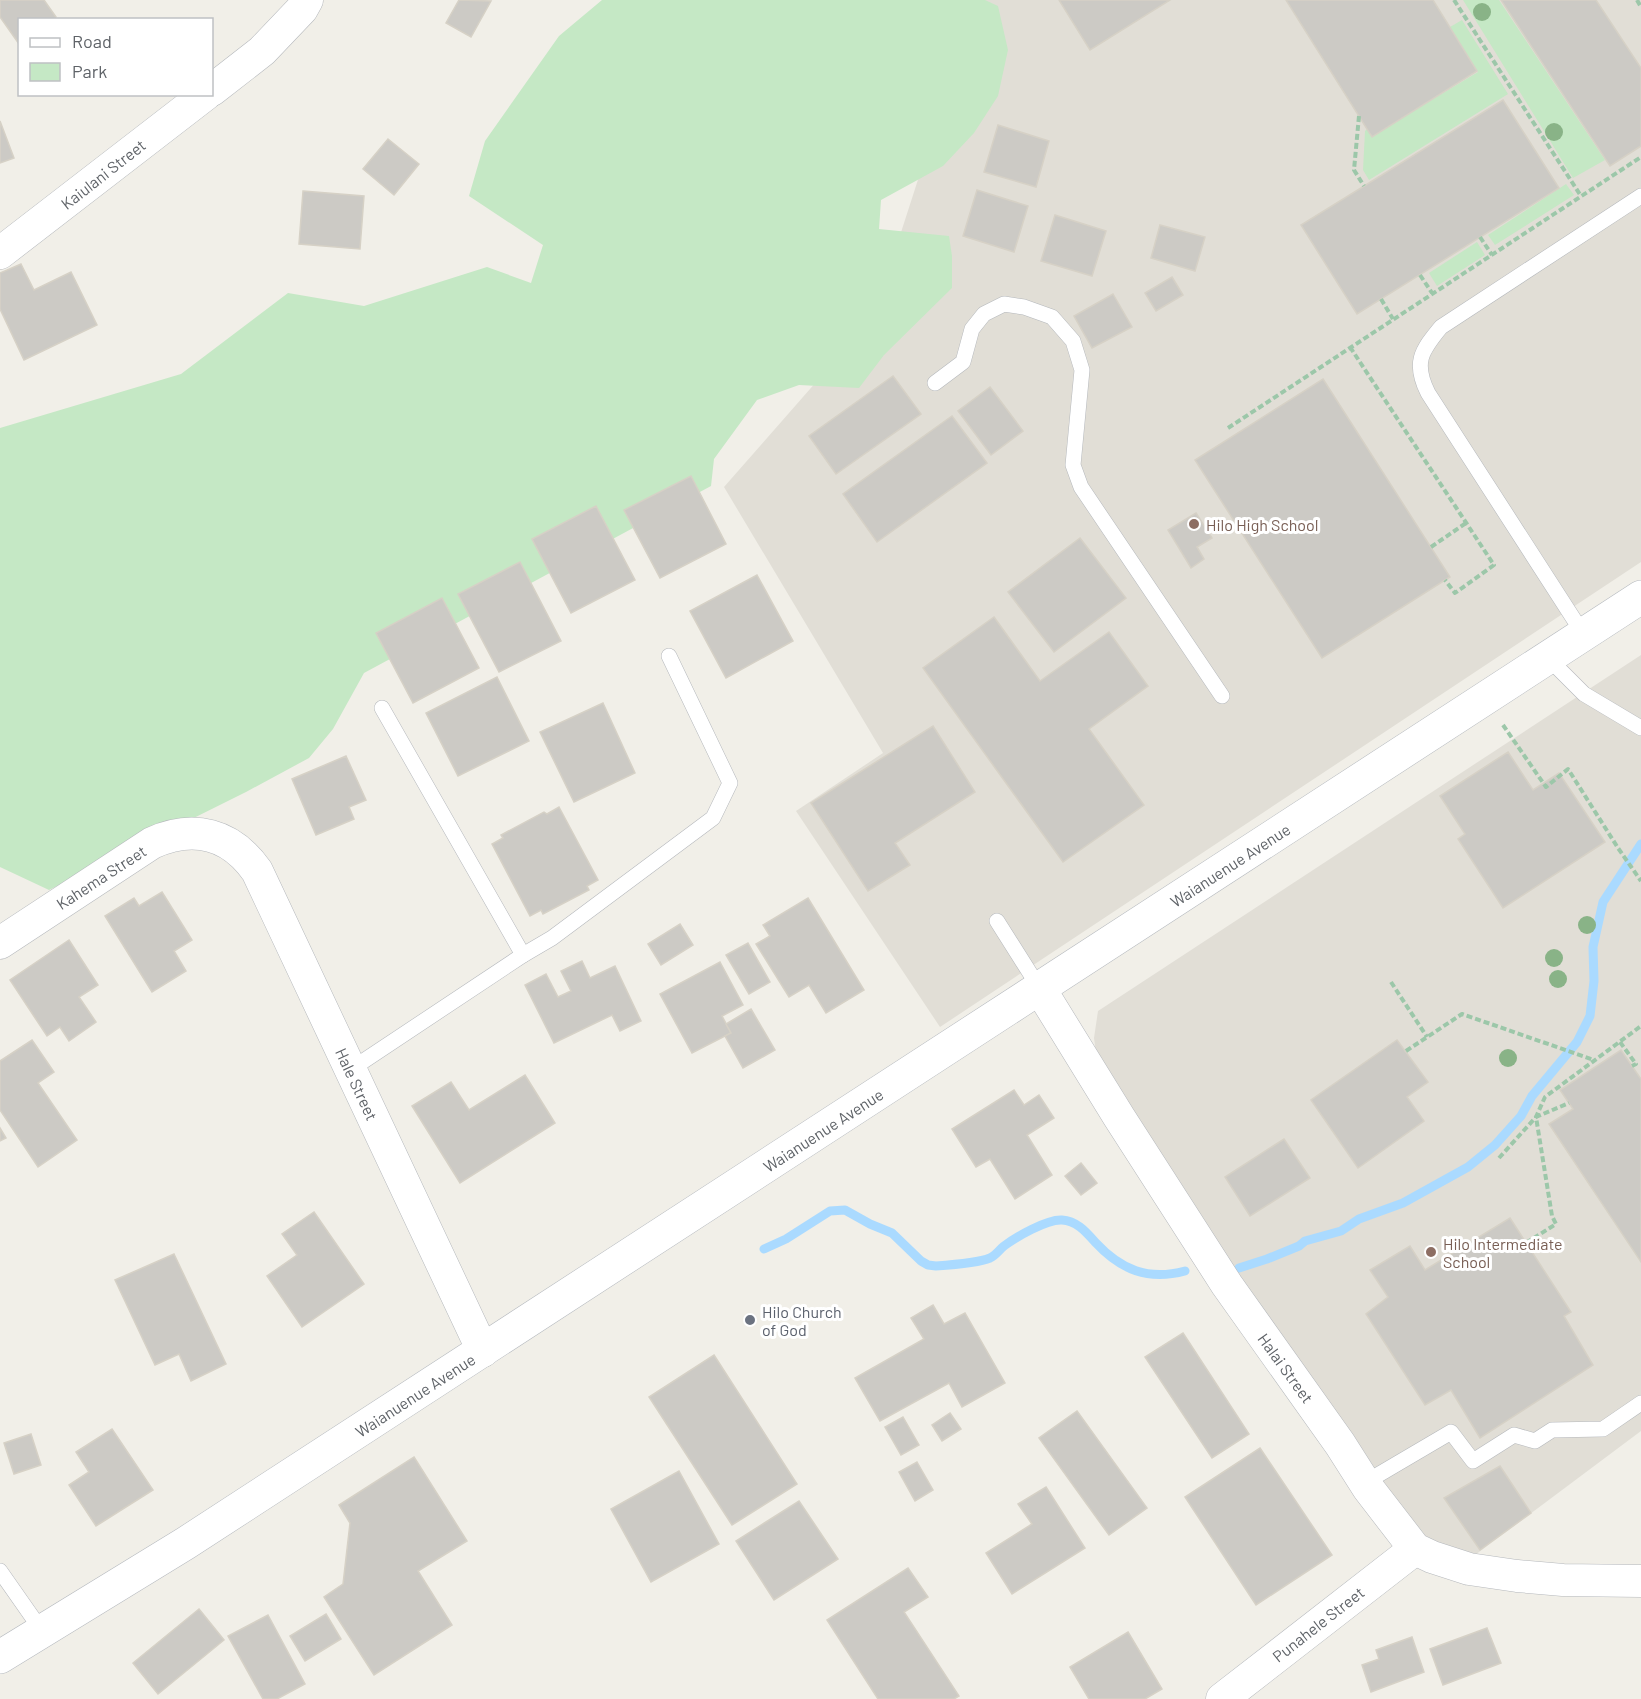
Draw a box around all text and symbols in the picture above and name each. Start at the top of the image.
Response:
legend [18,18,213,96]
text: Road [72,30,112,52]
text: Park [72,60,107,82]
street label: Kaiulani Street [57,135,149,213]
place label: Hilo High School [1206,515,1318,534]
marker: Hilo High School [1187,517,1201,531]
street label: Waianuenue Avenue [1166,819,1294,911]
street label: Kahema Street [53,841,149,913]
street label: Hale Street [332,1045,382,1123]
street label: Waianuenue Avenue [759,1084,887,1176]
place label: Hilo Intermediate School [1443,1234,1563,1271]
marker: Hilo Intermediate School [1424,1245,1438,1259]
place label: Hilo Church of God [762,1302,842,1339]
marker: Hilo Church of God [743,1313,757,1327]
street label: Halai Street [1254,1329,1318,1407]
street label: Waianuenue Avenue [351,1349,479,1441]
street label: Punahele Street [1268,1582,1368,1666]

